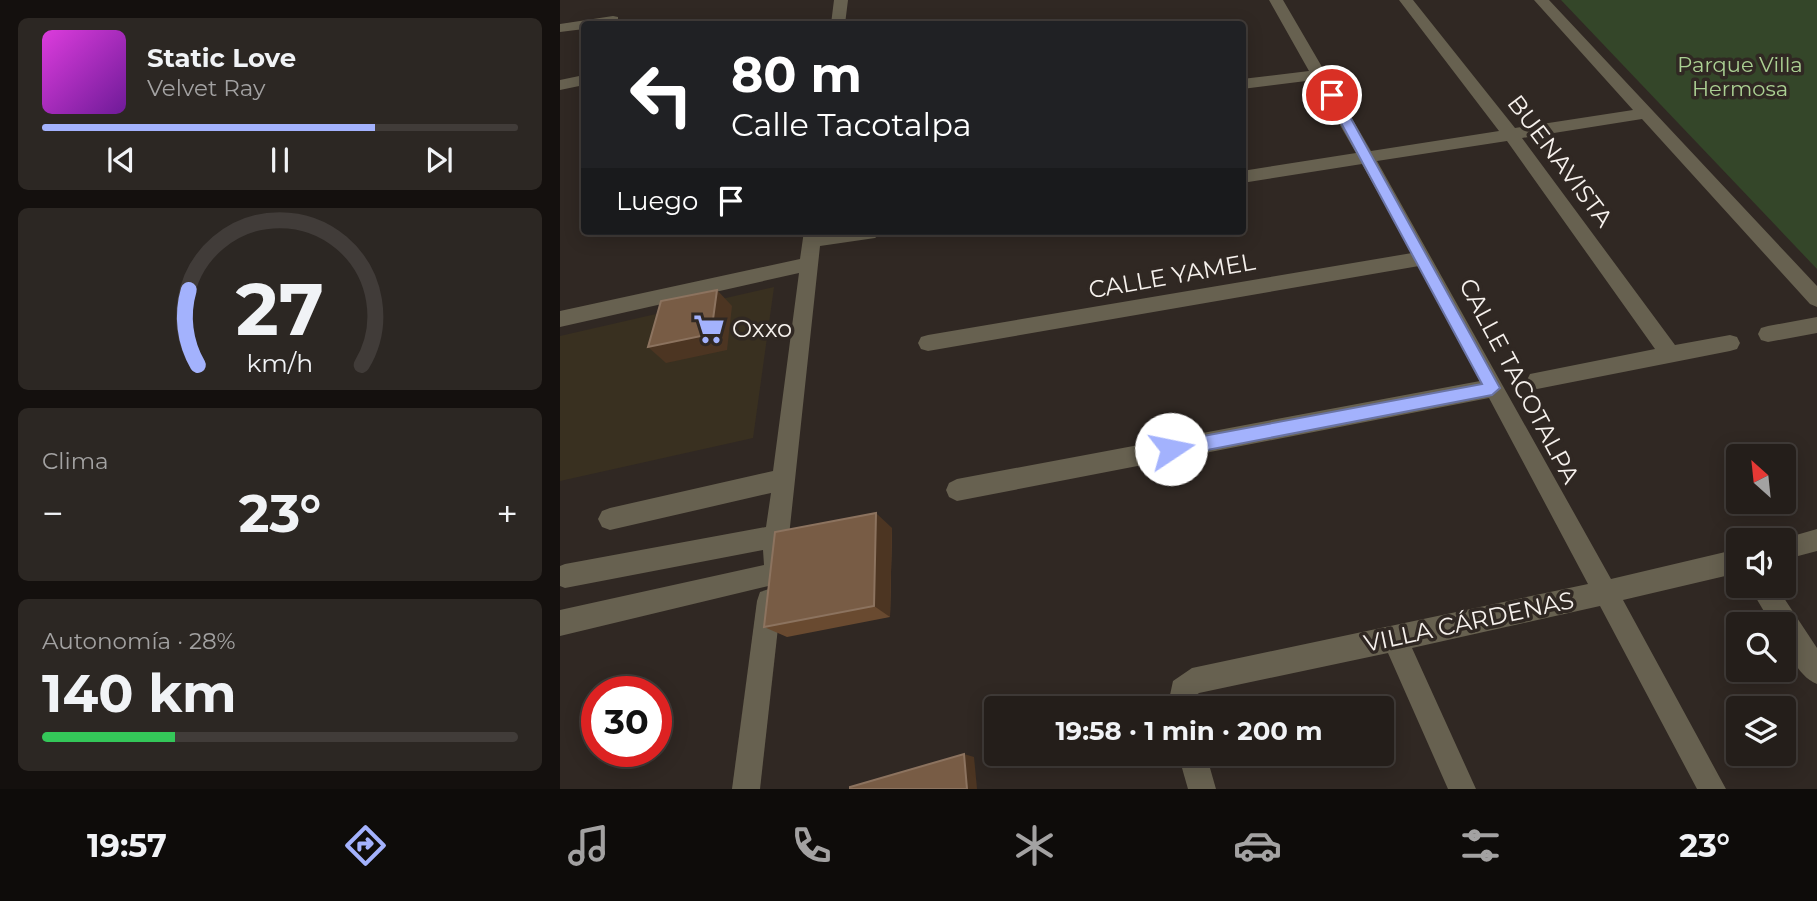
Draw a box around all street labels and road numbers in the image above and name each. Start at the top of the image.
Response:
street label: BUENAVISTA [1501,89,1620,233]
street label: CALLE YAMEL [1086,247,1258,304]
street label: CALLE TACOTALPA [1453,273,1586,489]
street label: VILLA CÁRDENAS [1361,585,1577,658]

